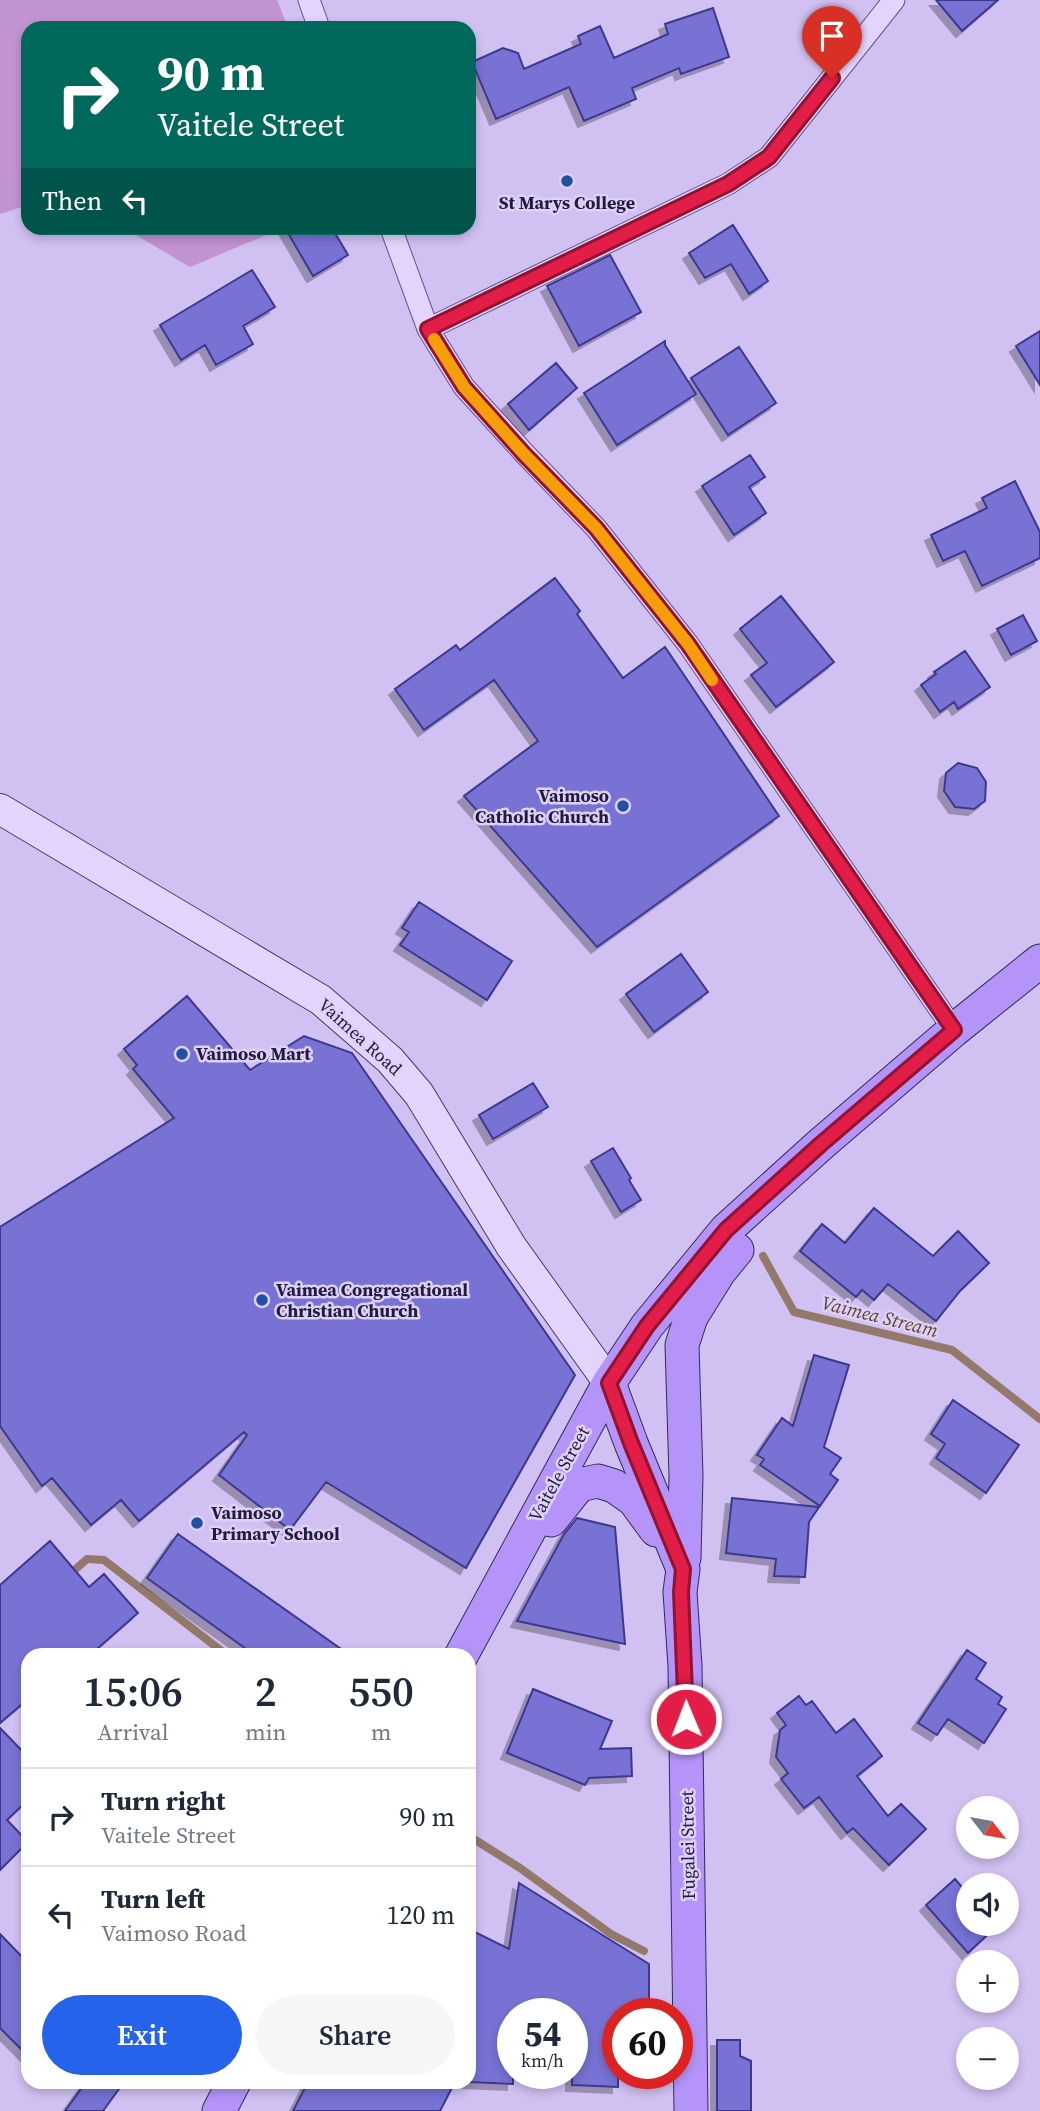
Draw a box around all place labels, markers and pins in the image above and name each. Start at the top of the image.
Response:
pin [802,6,862,78]
marker: St Marys College [559,173,575,189]
place label: St Marys College [499,190,635,215]
place label: Vaimoso Catholic Church [475,783,609,829]
marker: Vaimoso Catholic Church [615,798,631,814]
place label: Vaimoso Mart [196,1041,311,1066]
marker: Vaimoso Mart [174,1046,190,1062]
place label: Vaimea Congregational Christian Church [276,1277,468,1323]
marker: Vaimea Congregational Christian Church [254,1292,270,1308]
place label: Vaimoso Primary School [211,1500,340,1546]
marker: Vaimoso Primary School [189,1515,205,1531]

